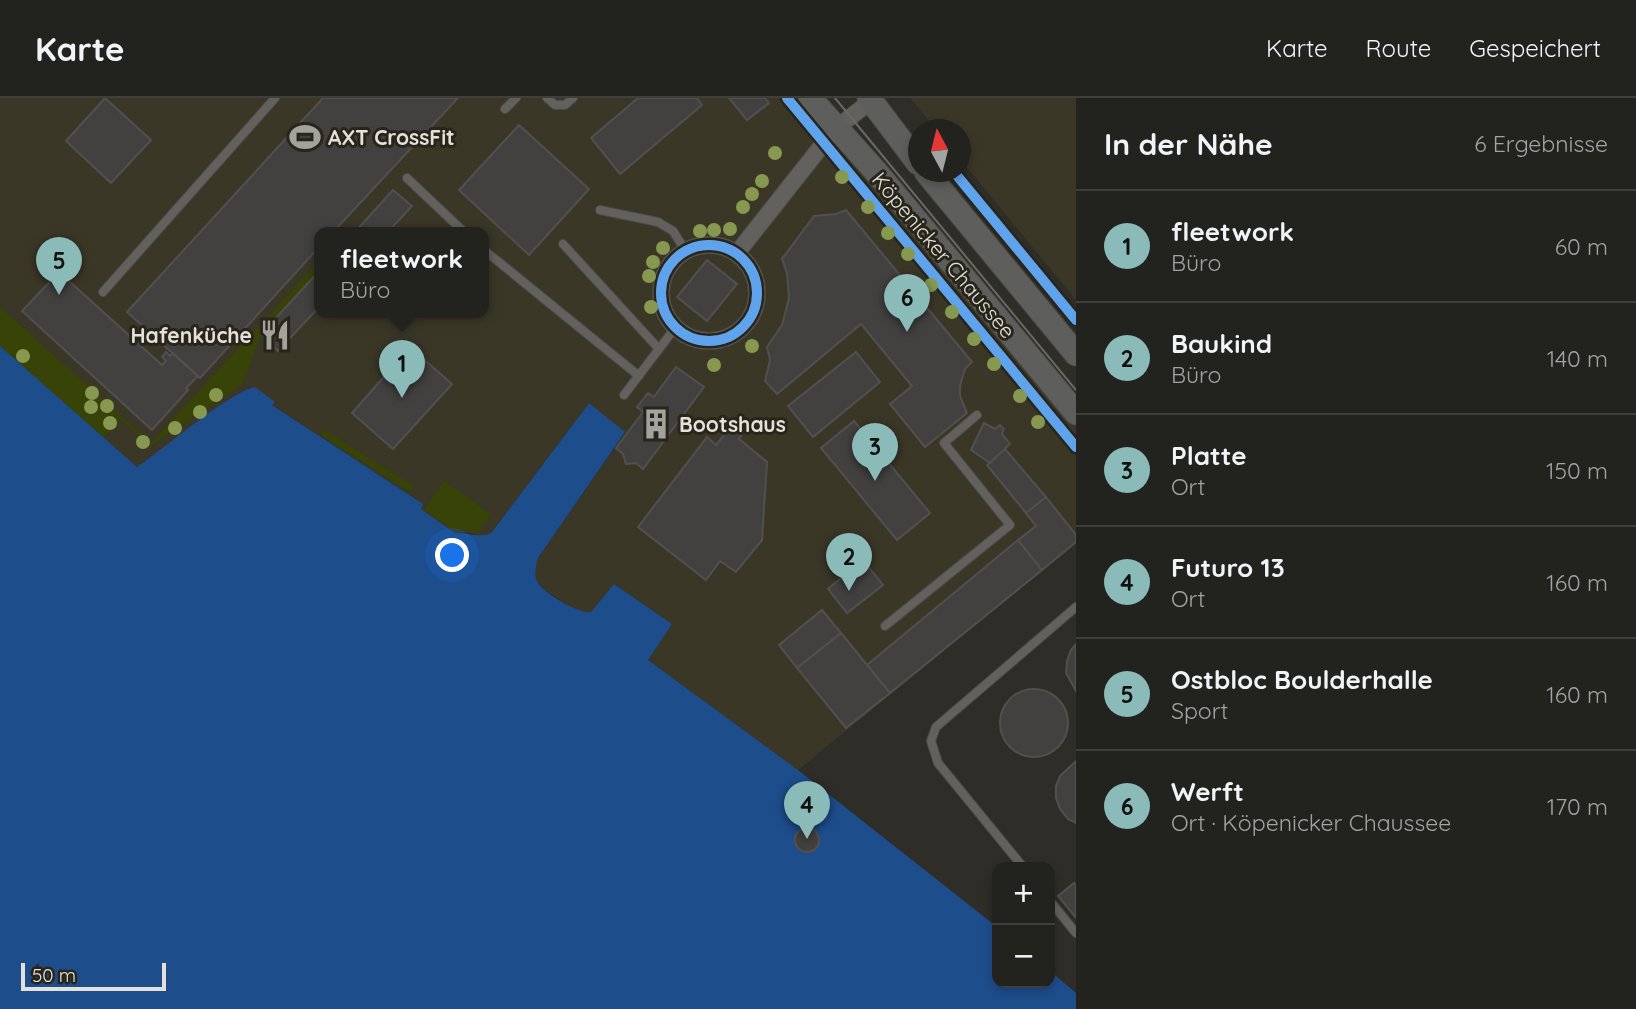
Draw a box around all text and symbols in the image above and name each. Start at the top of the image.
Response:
text: Karte [35,28,124,69]
text: Karte [1266,33,1328,63]
text: Route [1366,33,1431,63]
text: Gespeichert [1469,33,1601,63]
north arrow [908,119,971,182]
sports icon: AXT CrossFit [288,120,322,154]
place label: AXT CrossFit [328,124,455,150]
text: In der Nähe [1104,125,1273,163]
text: 6 Ergebnisse [1474,129,1608,158]
street label: Köpenicker Chaussee [867,167,1021,343]
text: fleetwork [1171,215,1294,248]
popup [314,227,489,318]
text: 1 [1123,232,1131,261]
text: 60 m [1555,232,1608,261]
pin: 5 [36,237,82,295]
text: fleetwork [340,242,463,275]
text: Büro [1171,248,1221,277]
pin: 6 [884,274,930,332]
text: Büro [340,275,390,304]
restaurant icon: Hafenküche [258,318,292,352]
place label: Hafenküche [130,322,252,348]
text: Baukind [1171,327,1272,360]
pin: 1 [379,340,425,398]
text: 2 [1120,344,1134,373]
text: 140 m [1547,344,1608,373]
text: Büro [1171,360,1221,389]
building icon: Bootshaus [639,407,673,441]
place label: Bootshaus [679,411,786,437]
pin: 3 [852,423,898,481]
text: Platte [1171,439,1247,472]
text: 3 [1121,456,1133,485]
text: 150 m [1546,456,1608,485]
text: Ort [1171,472,1205,501]
pin: 2 [826,533,872,591]
your location [435,538,469,572]
text: Futuro 13 [1171,551,1285,584]
text: 4 [1120,568,1134,597]
text: 160 m [1546,568,1608,597]
text: Ort [1171,584,1205,613]
text: Ostbloc Boulderhalle [1171,663,1433,696]
text: 5 [1120,680,1134,709]
text: 160 m [1546,680,1608,709]
text: Sport [1171,696,1228,725]
text: Werft [1171,775,1244,808]
pin: 4 [784,781,830,839]
text: 6 [1121,792,1133,821]
text: 170 m [1547,792,1608,821]
text: Ort · Köpenicker Chaussee [1171,808,1451,837]
map controls [992,862,1055,988]
button: + [992,862,1055,925]
button: − [992,925,1055,988]
scale bar [21,960,166,992]
text: 50 m [32,963,76,987]

